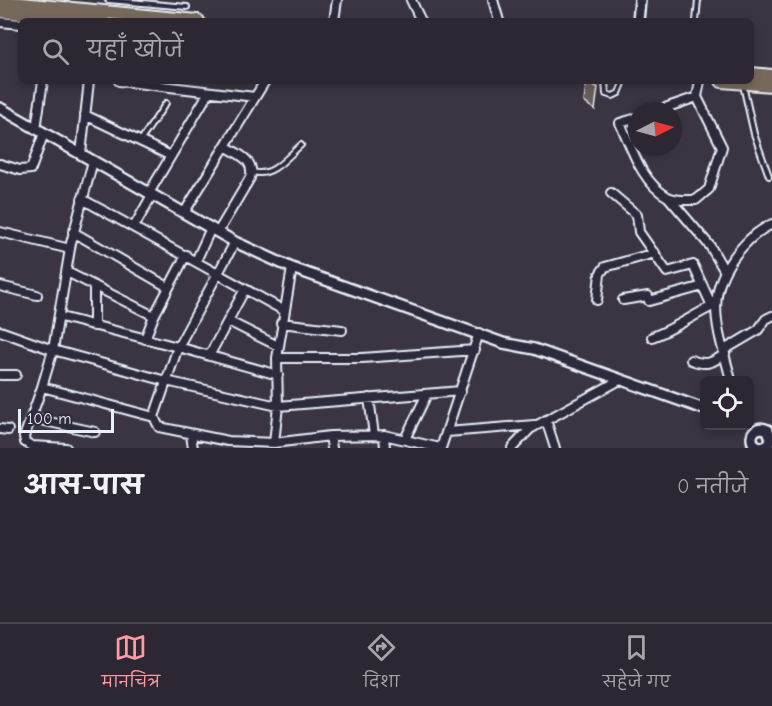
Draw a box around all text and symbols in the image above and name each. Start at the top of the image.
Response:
search box [18,18,754,84]
icon: search [39,35,72,68]
text: यहाँ खोजें [87,37,183,63]
north arrow [628,102,682,156]
map controls [700,376,754,430]
button: locate [700,376,754,430]
scale bar [18,406,114,434]
text: 100 m [27,410,71,428]
text: आस-पास [24,471,143,501]
text: 0 नतीजे [677,475,748,498]
tab: मानचित्र [102,631,160,699]
tab: दिशा [363,631,400,699]
tab: सहेजे गए [603,631,670,699]

